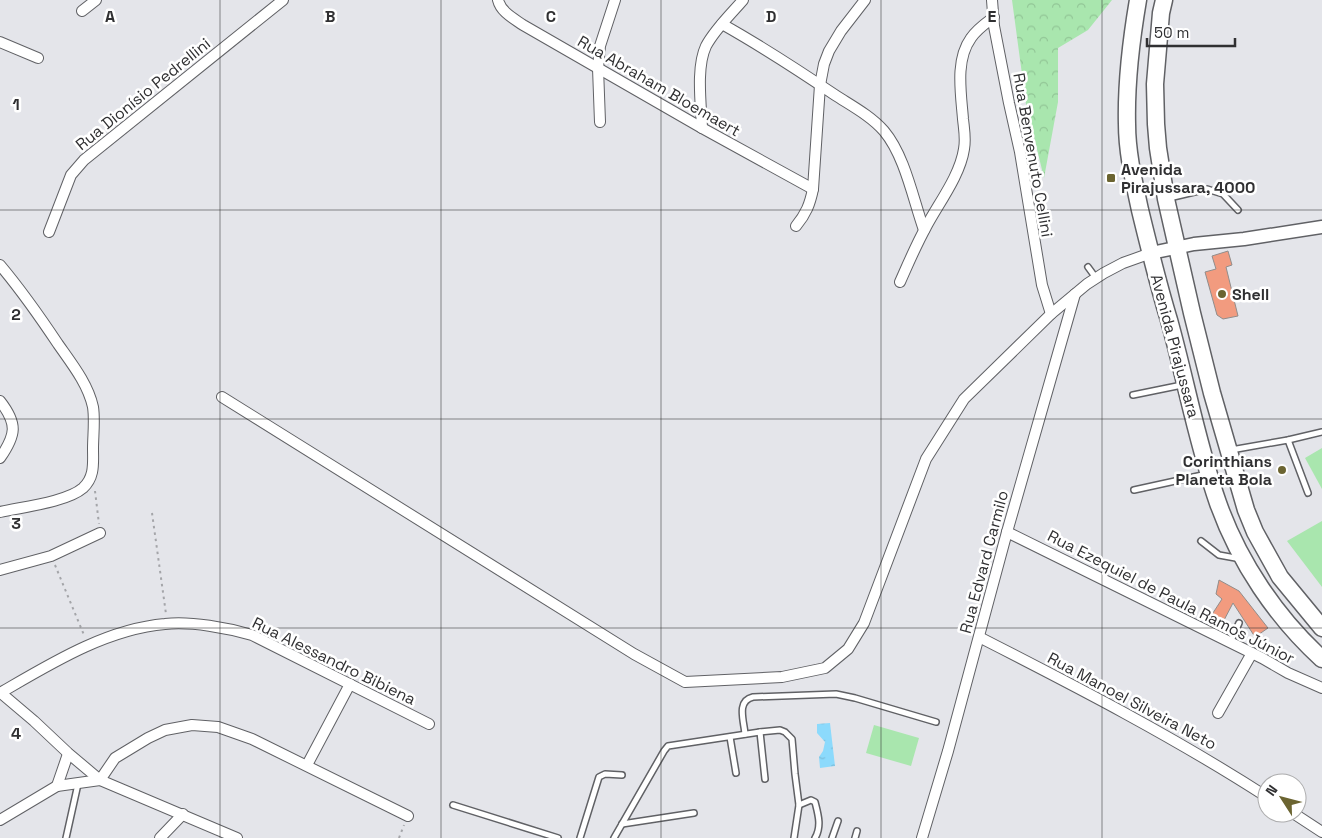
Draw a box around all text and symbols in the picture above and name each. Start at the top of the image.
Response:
text: A [105,6,115,27]
text: B [325,6,335,27]
text: C [546,6,556,27]
text: D [766,6,776,27]
text: E [988,6,997,27]
scale bar [1147,15,1234,47]
text: 50 m [1154,23,1189,42]
street label: Rua Abraham Bloemaert [574,31,744,141]
street label: Rua Dionísio Pedrellini [71,33,215,155]
street label: Rua Benvenuto Cellini [1008,71,1058,239]
text: 1 [12,94,20,115]
place label: Avenida Pirajussara, 4000 [1121,159,1255,198]
marker: Avenida Pirajussara, 4000 [1105,172,1117,184]
street label: Avenida Pirajussara [1146,272,1204,420]
place label: Shell [1232,284,1269,305]
marker: Shell [1216,288,1228,300]
text: 2 [11,304,21,325]
place label: Corinthians Planeta Bola [1175,451,1272,490]
marker: Corinthians Planeta Bola [1276,464,1288,476]
street label: Rua Edvard Carmilo [955,488,1013,636]
text: 3 [11,513,21,534]
street label: Rua Ezequiel de Paula Ramos Júnior [1044,525,1298,669]
street label: Rua Alessandro Bibiena [249,612,419,710]
street label: Rua Manoel Silveira Neto [1044,647,1220,755]
text: 4 [11,723,21,744]
north arrow [1257,773,1307,823]
text: N [1261,781,1282,799]

